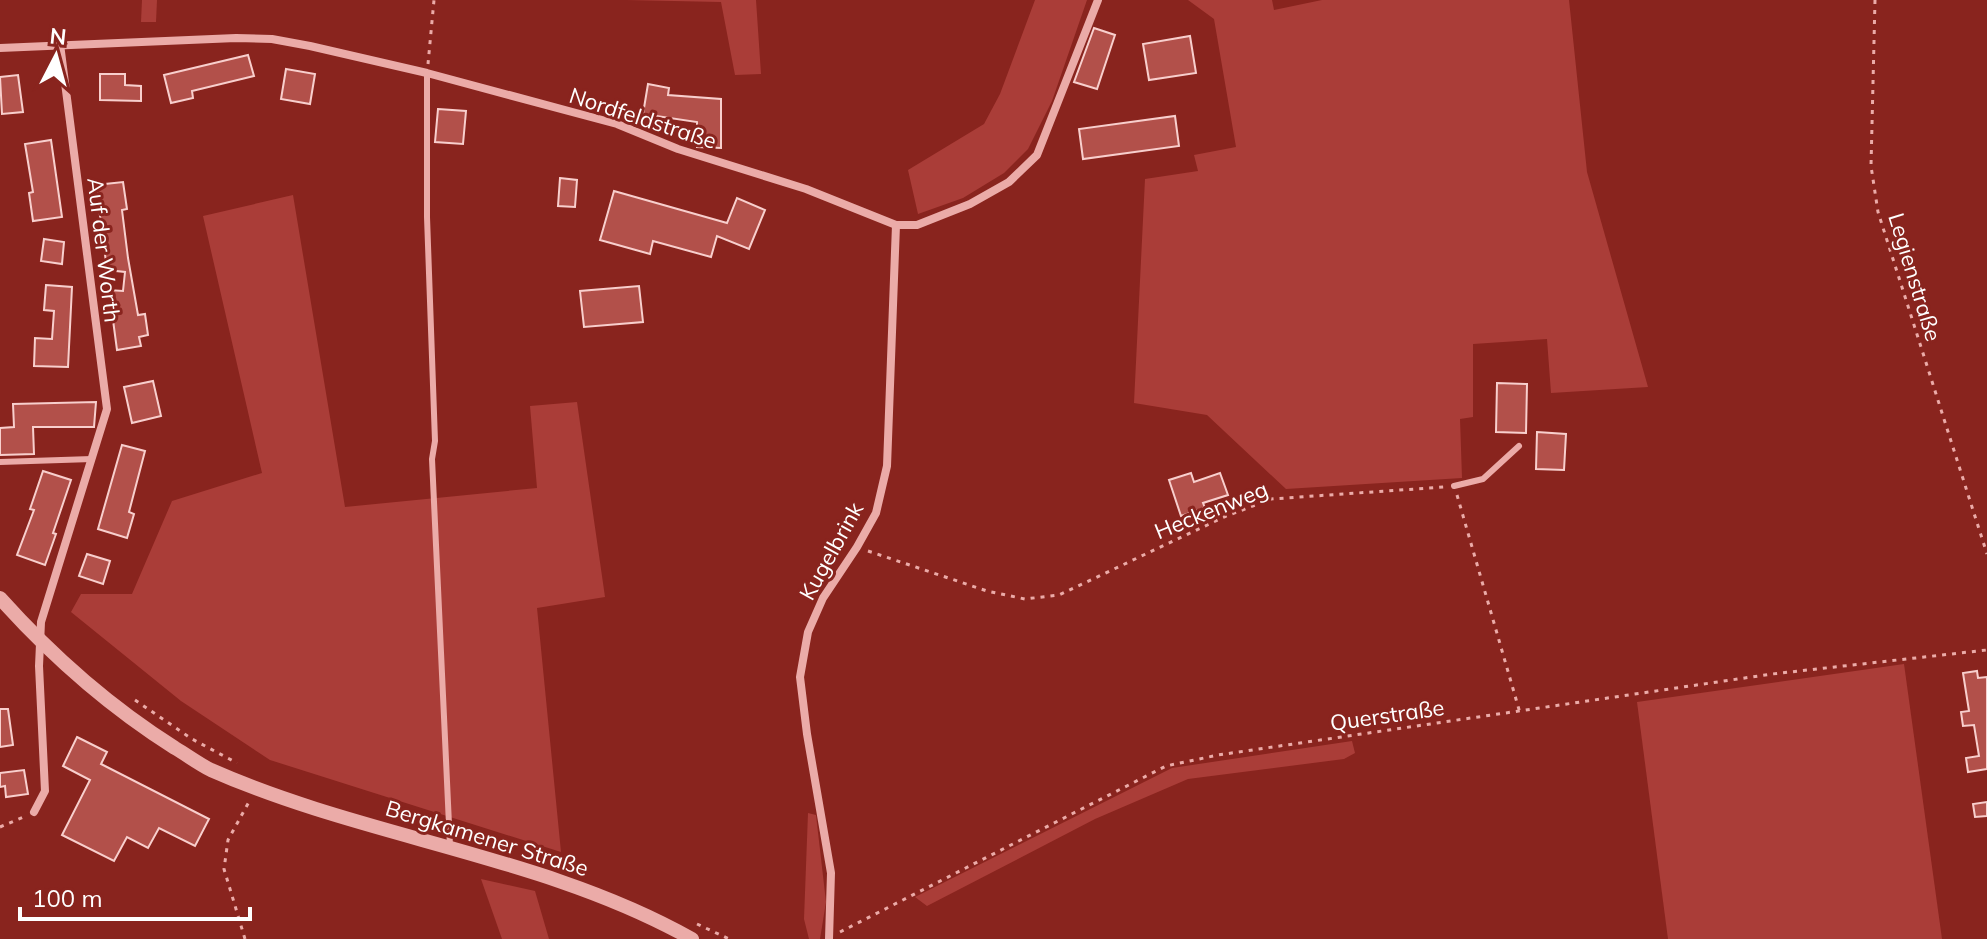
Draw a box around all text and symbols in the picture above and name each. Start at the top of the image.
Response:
north arrow [16,16,96,96]
text: N [48,21,68,51]
street label: Nordfeldstraße [566,81,720,155]
street label: Auf der Worth [81,176,127,324]
street label: Legienstraße [1882,209,1948,345]
street label: Heckenweg [1150,475,1272,545]
street label: Kugelbrink [793,497,870,605]
street label: Querstraße [1328,693,1446,737]
street label: Bergkamener Straße [382,794,592,882]
scale bar [20,871,250,921]
text: 100 m [32,883,103,913]

